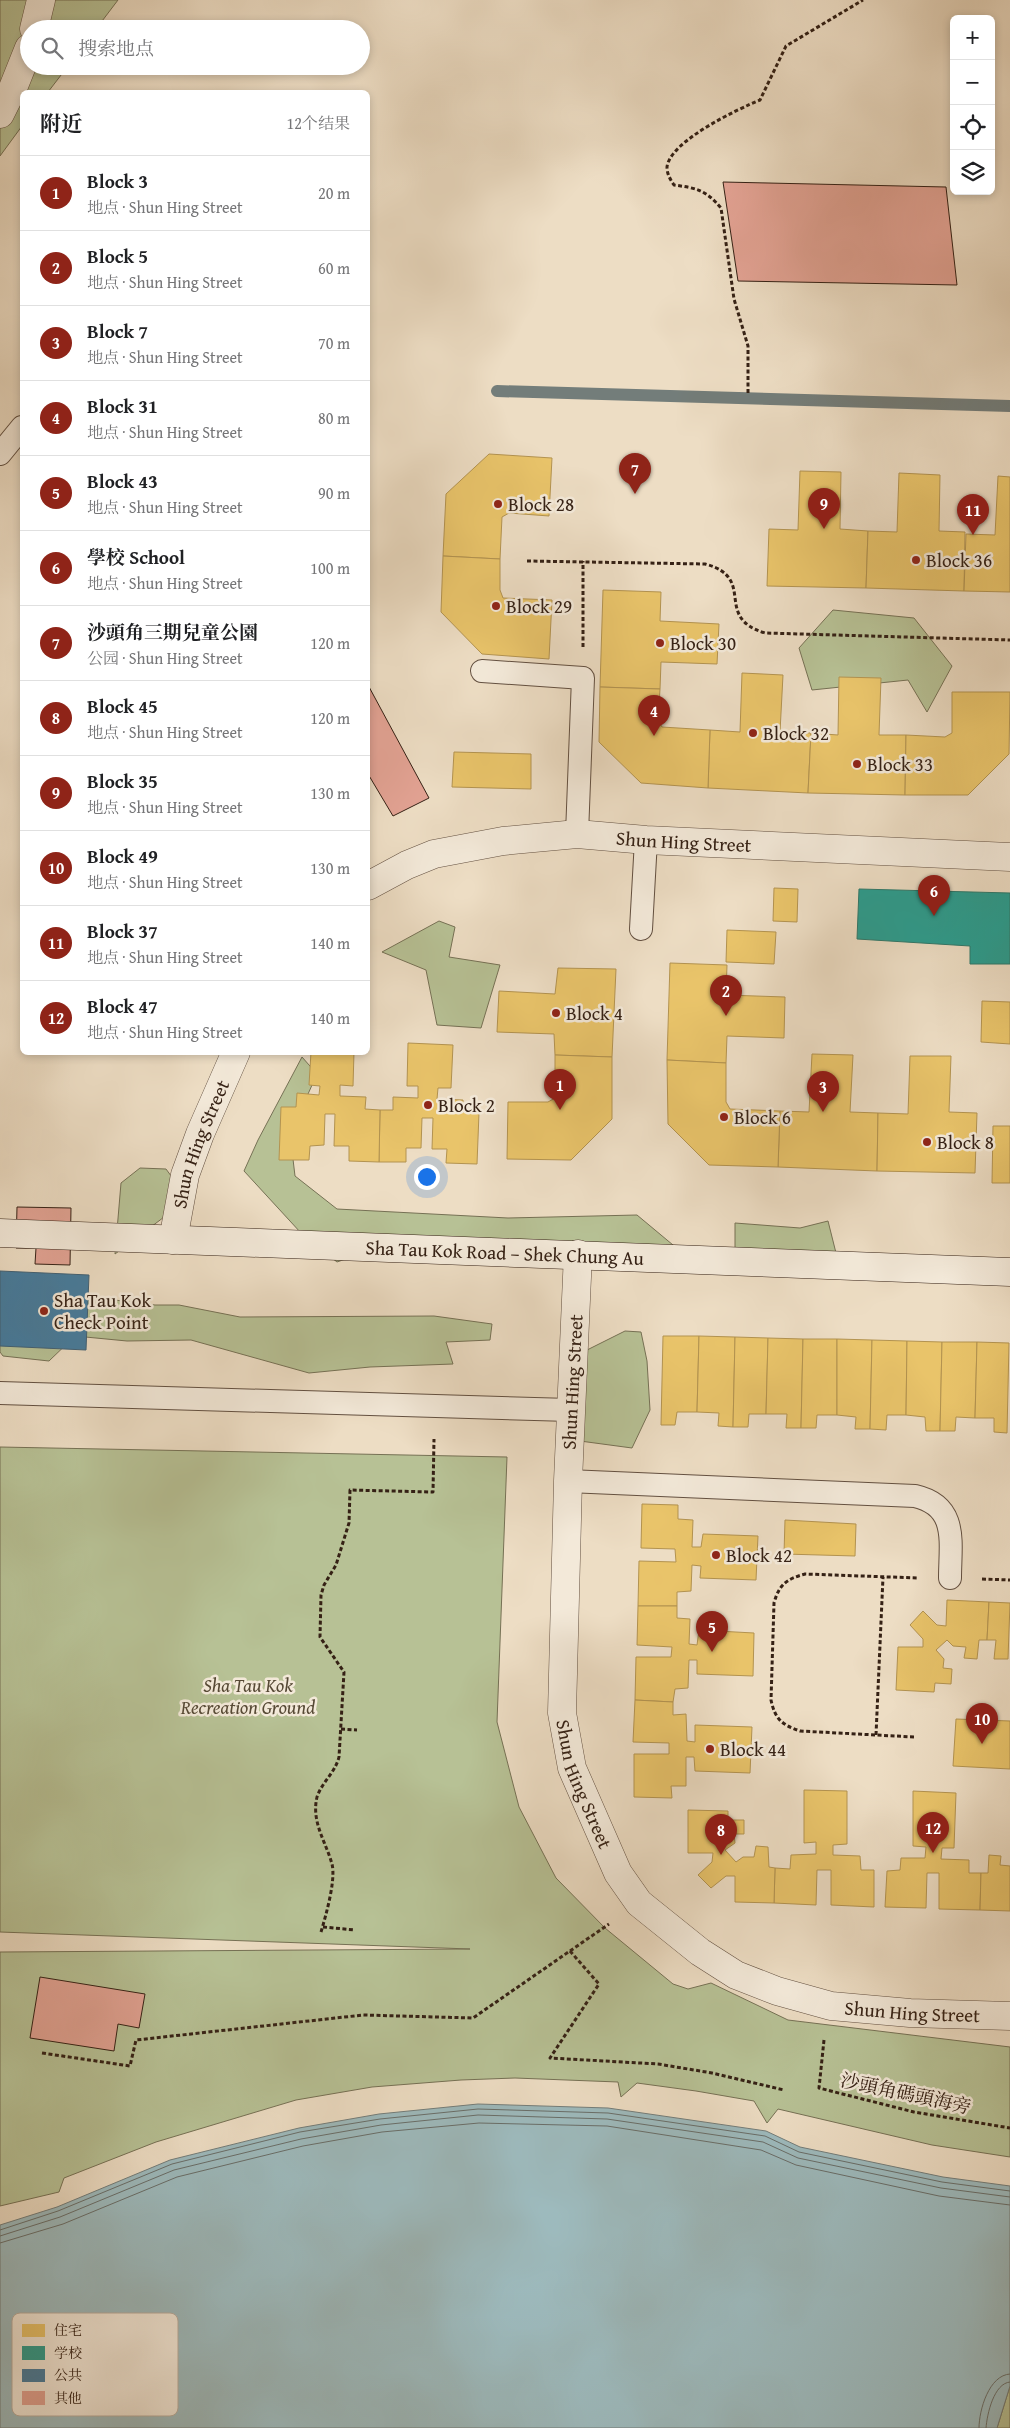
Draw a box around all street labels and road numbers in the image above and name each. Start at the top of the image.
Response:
street label: Shun Hing Street [615,823,752,859]
street label: Shun Hing Street [165,1075,236,1211]
street label: Sha Tau Kok Road – Shek Chung Au [365,1233,645,1272]
street label: Shun Hing Street [554,1313,590,1450]
street label: Shun Hing Street [549,1717,620,1853]
street label: Shun Hing Street [843,1993,981,2029]
street label: 沙頭角碼頭海旁 [838,2065,974,2121]

